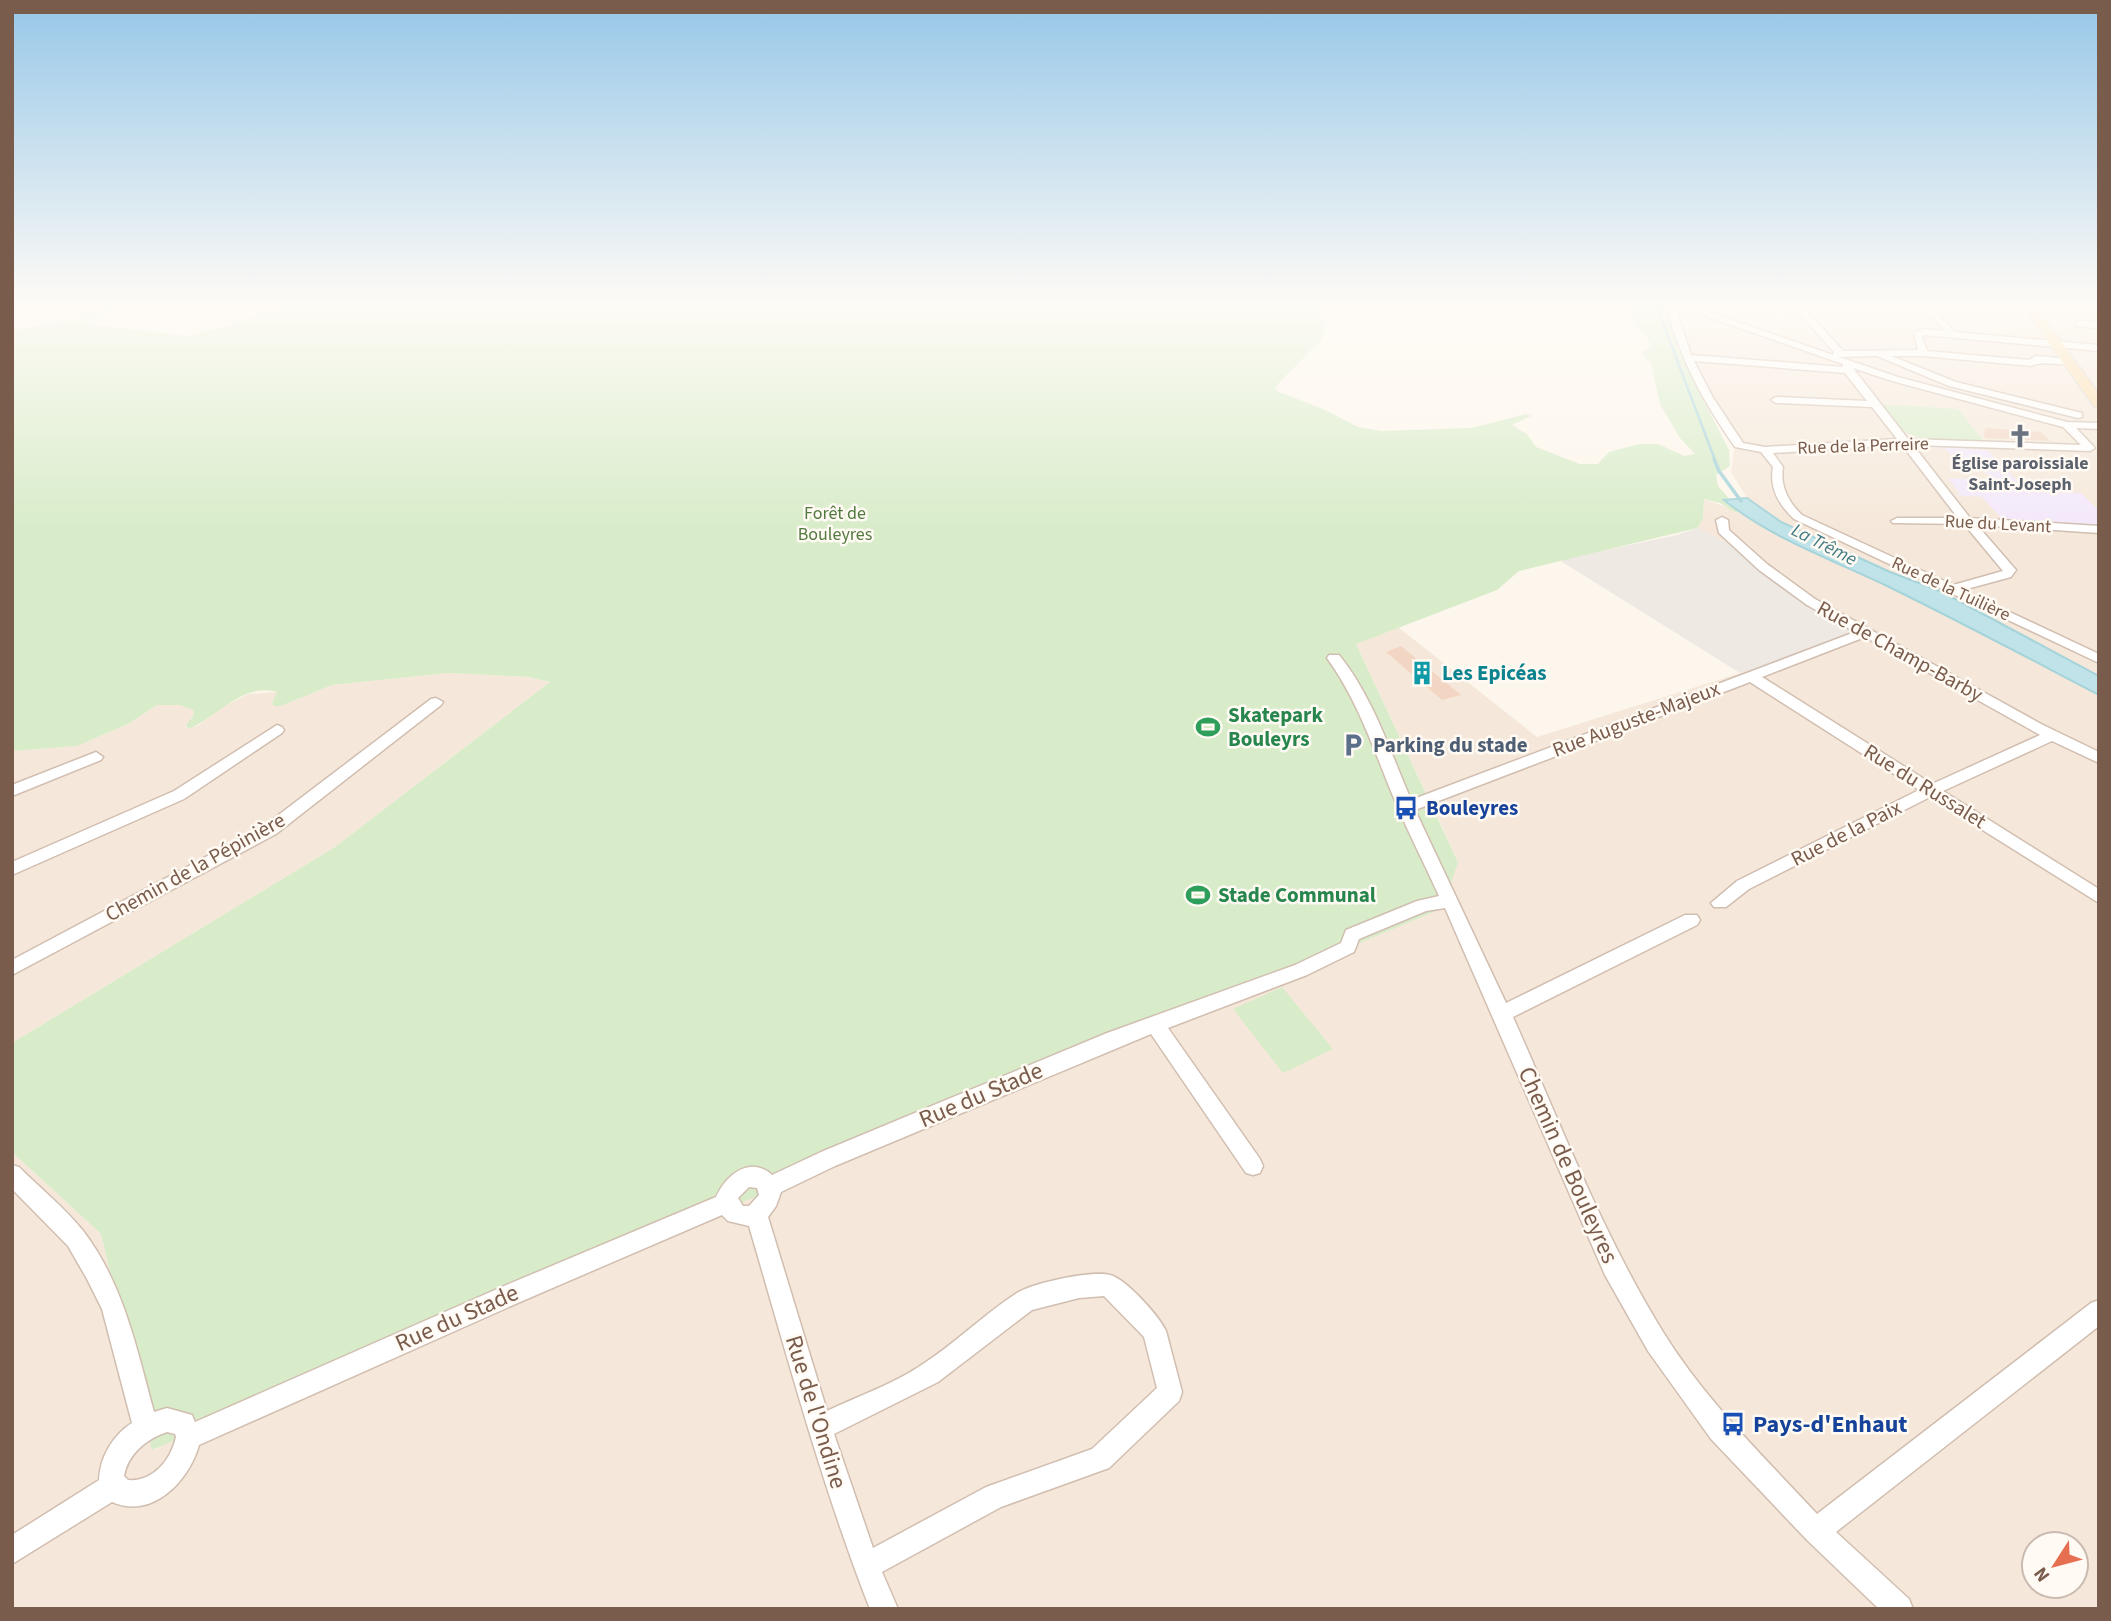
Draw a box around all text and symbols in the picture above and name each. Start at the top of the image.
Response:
church icon: Église paroissiale Saint-Joseph [2006,422,2034,450]
street label: Rue de la Perreire [1797,431,1929,461]
place label: Église paroissiale Saint-Joseph [1952,451,2088,497]
park label: Forêt de Bouleyres [798,501,872,547]
street label: Rue du Levant [1944,509,2052,539]
water label: La Trême [1786,517,1862,573]
street label: Rue de la Tuilière [1888,551,2014,627]
street label: Rue de Champ-Barby [1812,593,1989,709]
place label: Les Epicéas [1442,658,1547,688]
building icon: Les Epicéas [1408,659,1436,687]
street label: Rue Auguste-Majeux [1548,673,1725,765]
place label: Skatepark Bouleyrs [1228,700,1323,754]
sports icon: Skatepark Bouleyrs [1194,713,1222,741]
place label: Parking du stade [1373,730,1528,760]
parking icon: Parking du stade [1339,731,1367,759]
street label: Rue du Russalet [1858,736,1992,836]
street label: Rue de la Paix [1786,792,1907,874]
place label: Bouleyres [1426,793,1518,823]
bus stop icon: Bouleyres [1392,794,1420,822]
street label: Chemin de la Pépinière [100,805,290,929]
place label: Stade Communal [1218,880,1376,910]
sports icon: Stade Communal [1184,881,1212,909]
street label: Rue du Stade [914,1053,1048,1137]
street label: Chemin de Bouleyres [1509,1061,1627,1269]
street label: Rue du Stade [390,1275,524,1361]
street label: Rue de l'Ondine [776,1331,856,1493]
place label: Pays-d'Enhaut [1753,1407,1908,1442]
bus stop icon: Pays-d'Enhaut [1719,1410,1747,1438]
north arrow [2020,1530,2090,1600]
text: N [2028,1561,2057,1587]

